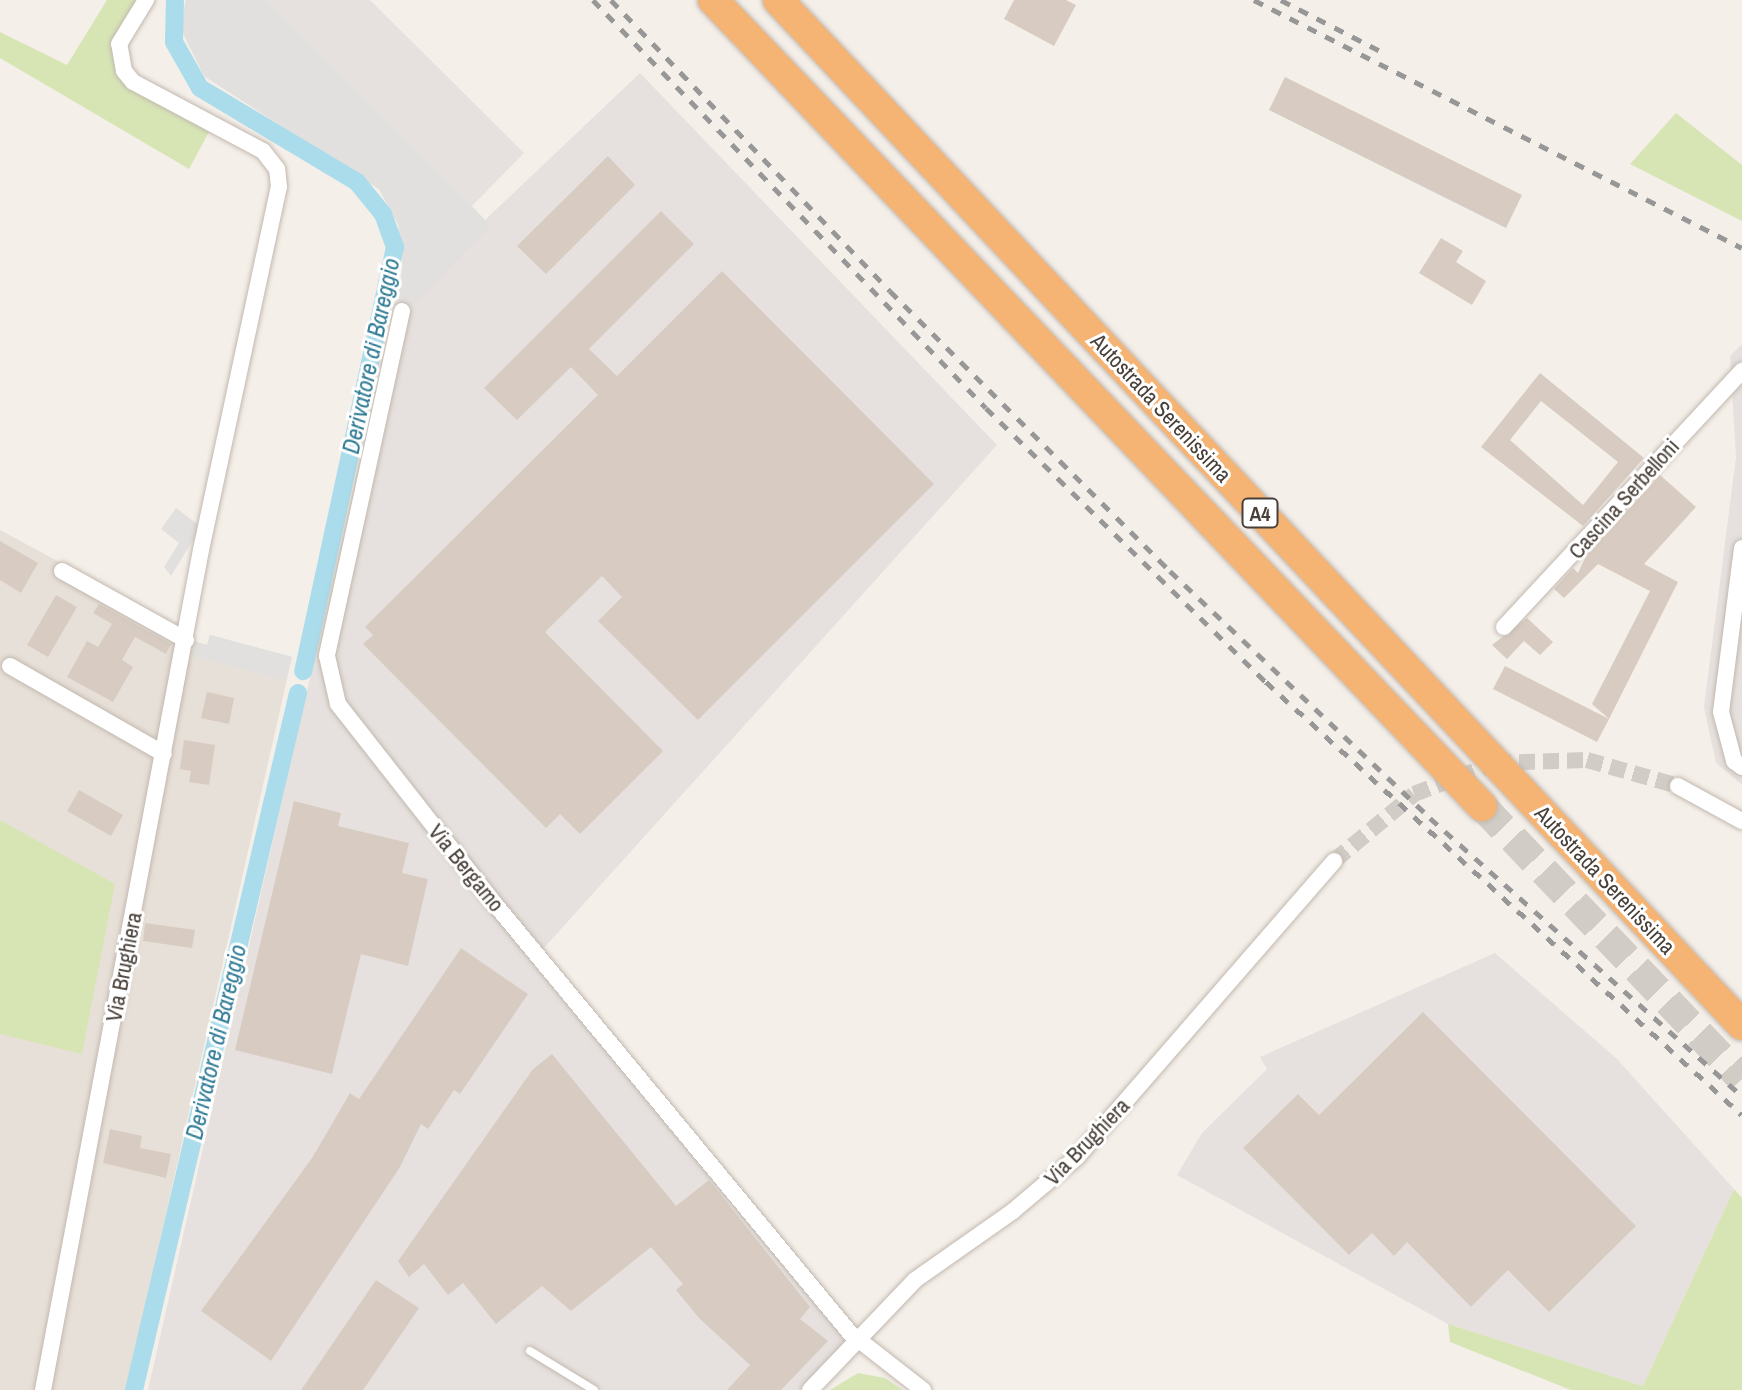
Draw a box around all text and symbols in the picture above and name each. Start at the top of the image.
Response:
water label: Derivatore di Bareggio [336,256,406,456]
street label: Autostrada Serenissima [1085,328,1237,488]
street label: Cascina Serbelloni [1563,434,1685,564]
road number: A4 [1240,497,1280,529]
street label: Autostrada Serenissima [1529,800,1681,960]
street label: Via Bergamo [423,819,509,917]
street label: Via Brughiera [100,910,148,1024]
water label: Derivatore di Bareggio [180,942,252,1142]
street label: Via Brughiera [1039,1093,1135,1191]

